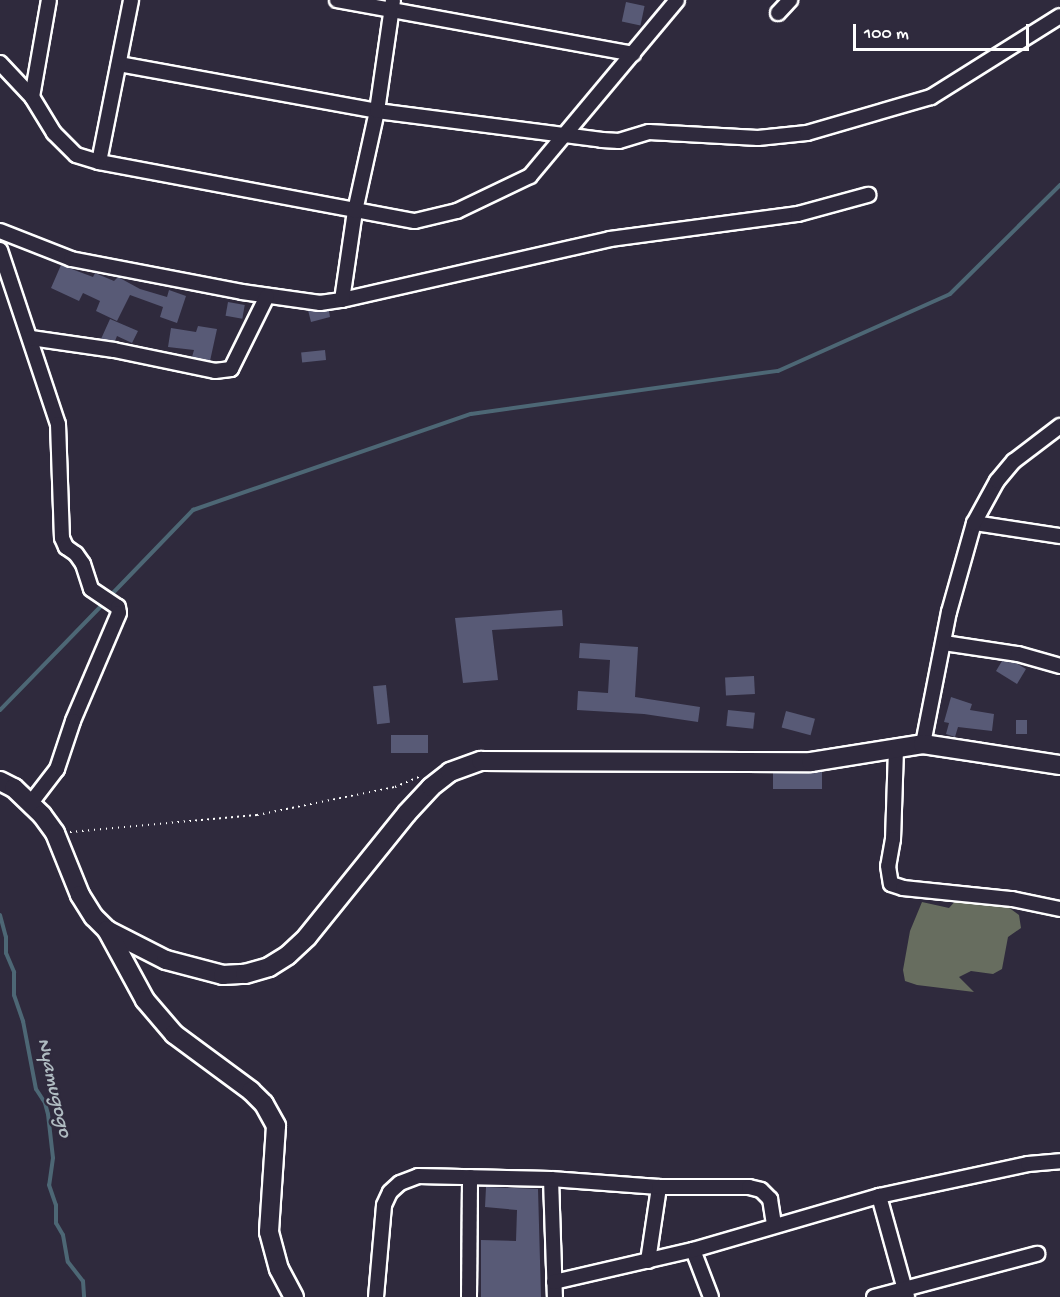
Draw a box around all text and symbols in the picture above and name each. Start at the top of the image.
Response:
scale bar [856,12,1032,50]
text: 100 m [864,24,909,45]
water label: Nyamugogo [30,1036,76,1140]

